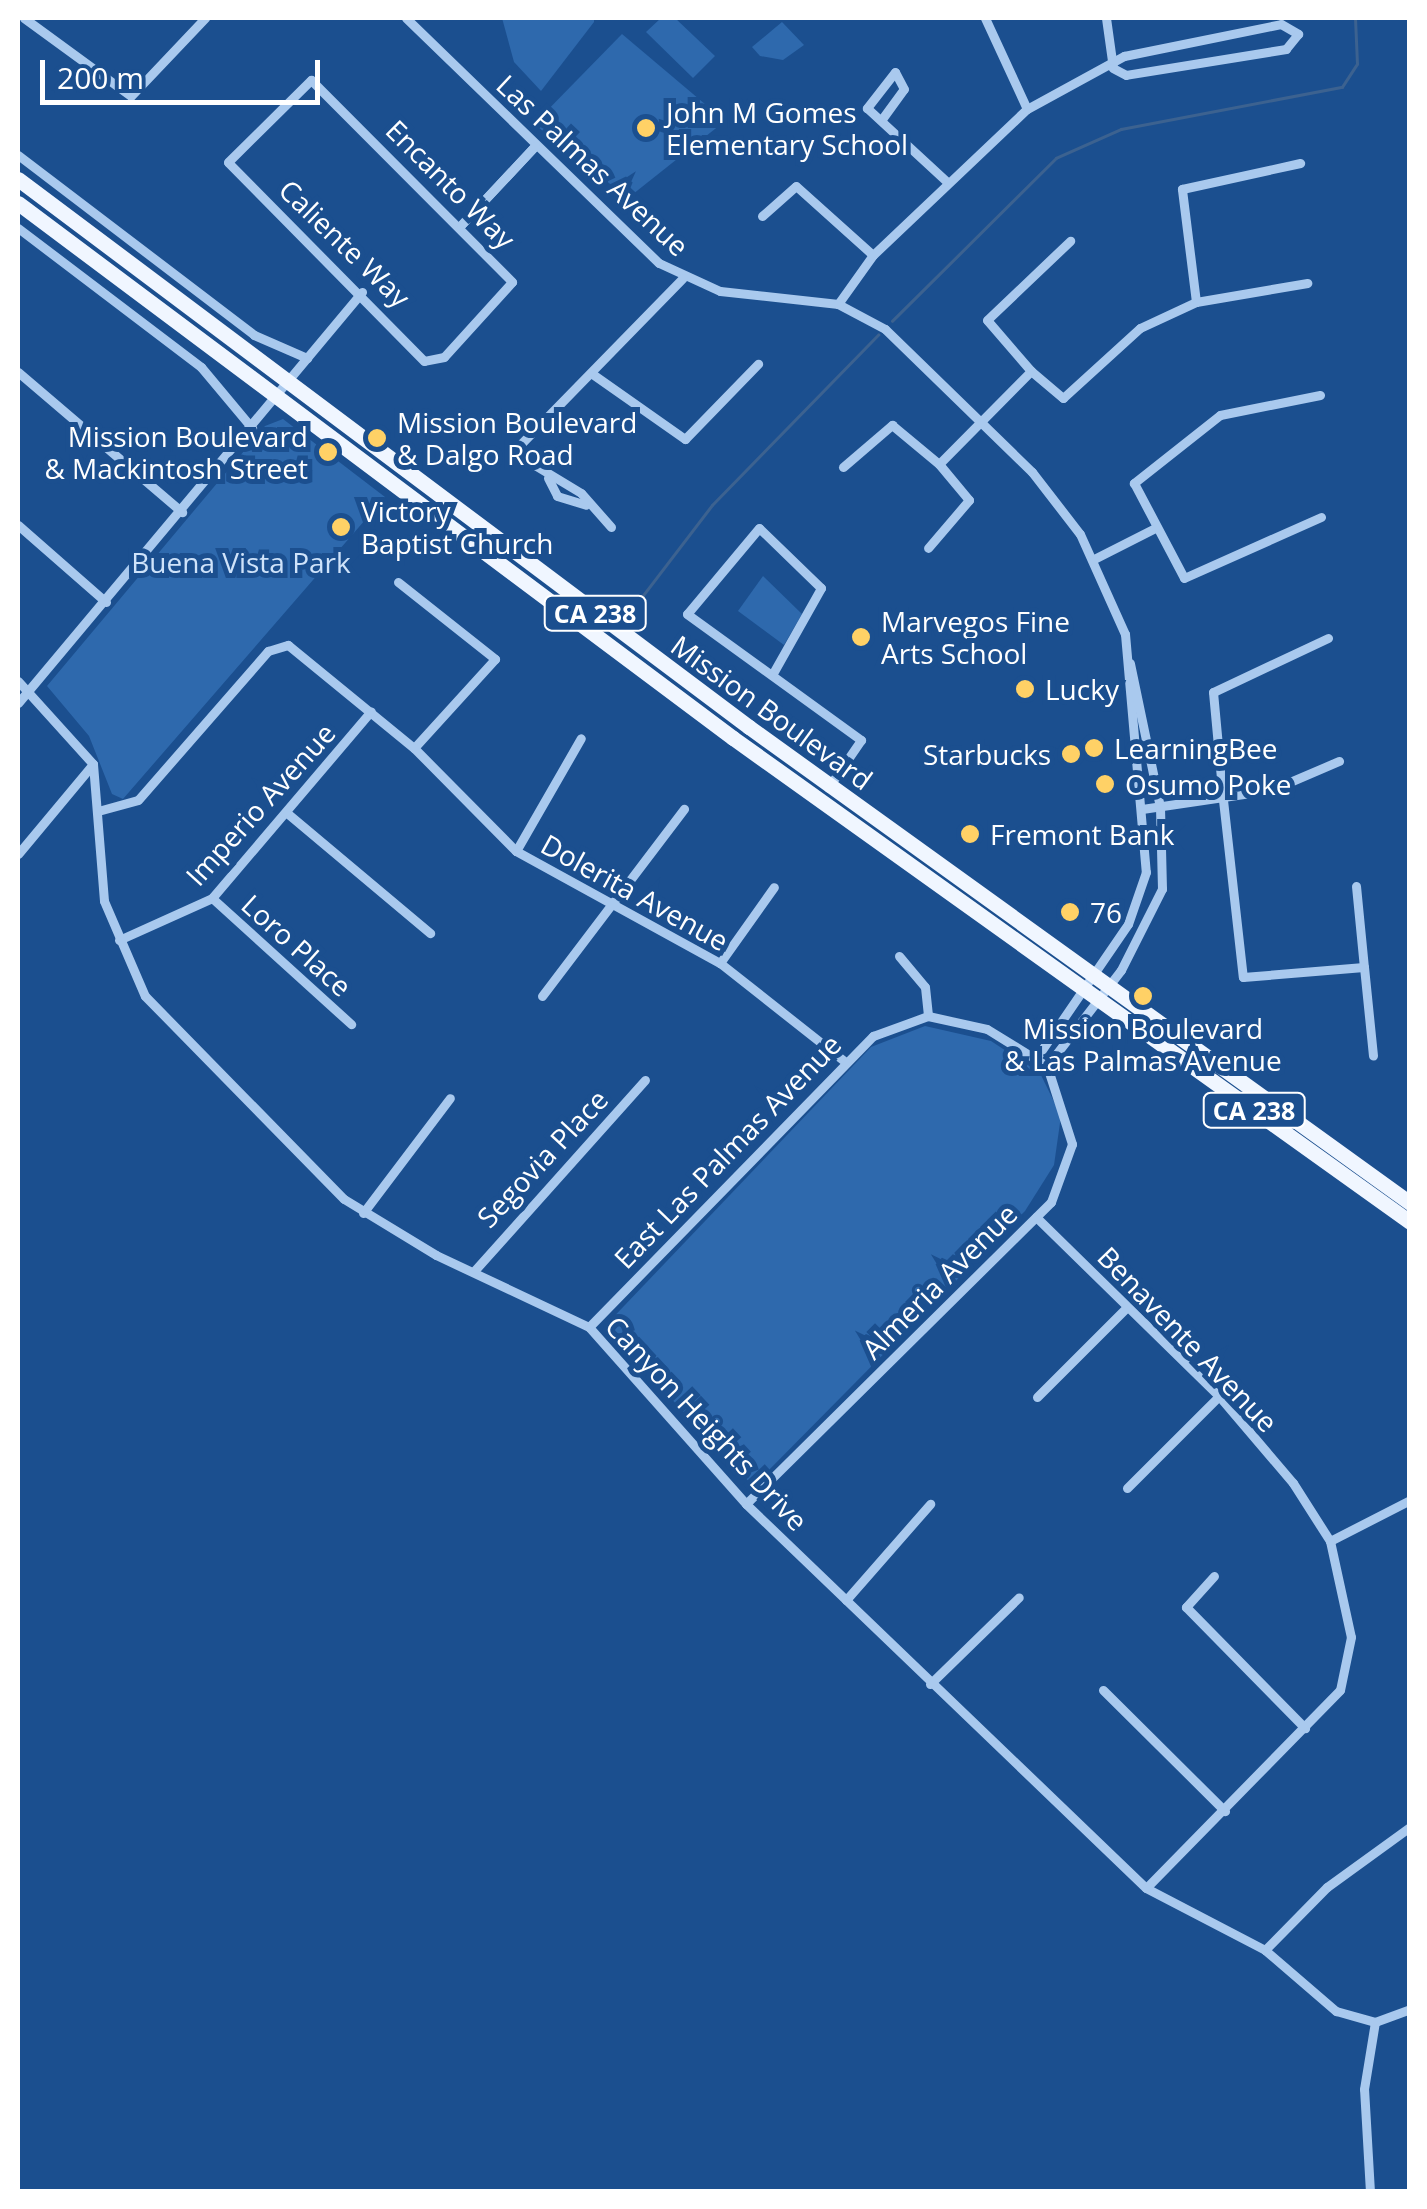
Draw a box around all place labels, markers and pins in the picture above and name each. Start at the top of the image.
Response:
place label: John M Gomes Elementary School [666,95,908,161]
marker: John M Gomes Elementary School [635,117,657,139]
place label: Mission Boulevard & Dalgo Road [397,405,637,471]
place label: Mission Boulevard & Mackintosh Street [44,419,308,485]
marker: Mission Boulevard & Dalgo Road [366,427,388,449]
marker: Mission Boulevard & Mackintosh Street [317,441,339,463]
place label: Victory Baptist Church [361,494,553,560]
marker: Victory Baptist Church [330,516,352,538]
place label: Marvegos Fine Arts School [881,604,1070,670]
marker: Marvegos Fine Arts School [850,626,872,648]
place label: Lucky [1045,672,1119,706]
marker: Lucky [1014,678,1036,700]
place label: LearningBee [1114,731,1277,765]
place label: Starbucks [923,737,1051,771]
marker: LearningBee [1083,737,1105,759]
marker: Starbucks [1060,743,1082,765]
place label: Osumo Poke [1125,767,1291,801]
marker: Osumo Poke [1094,773,1116,795]
place label: Fremont Bank [990,817,1174,851]
marker: Fremont Bank [959,823,981,845]
place label: 76 [1090,895,1122,929]
marker: 76 [1059,901,1081,923]
marker: Mission Boulevard & Las Palmas Avenue [1132,985,1154,1007]
place label: Mission Boulevard & Las Palmas Avenue [1004,1011,1282,1077]

